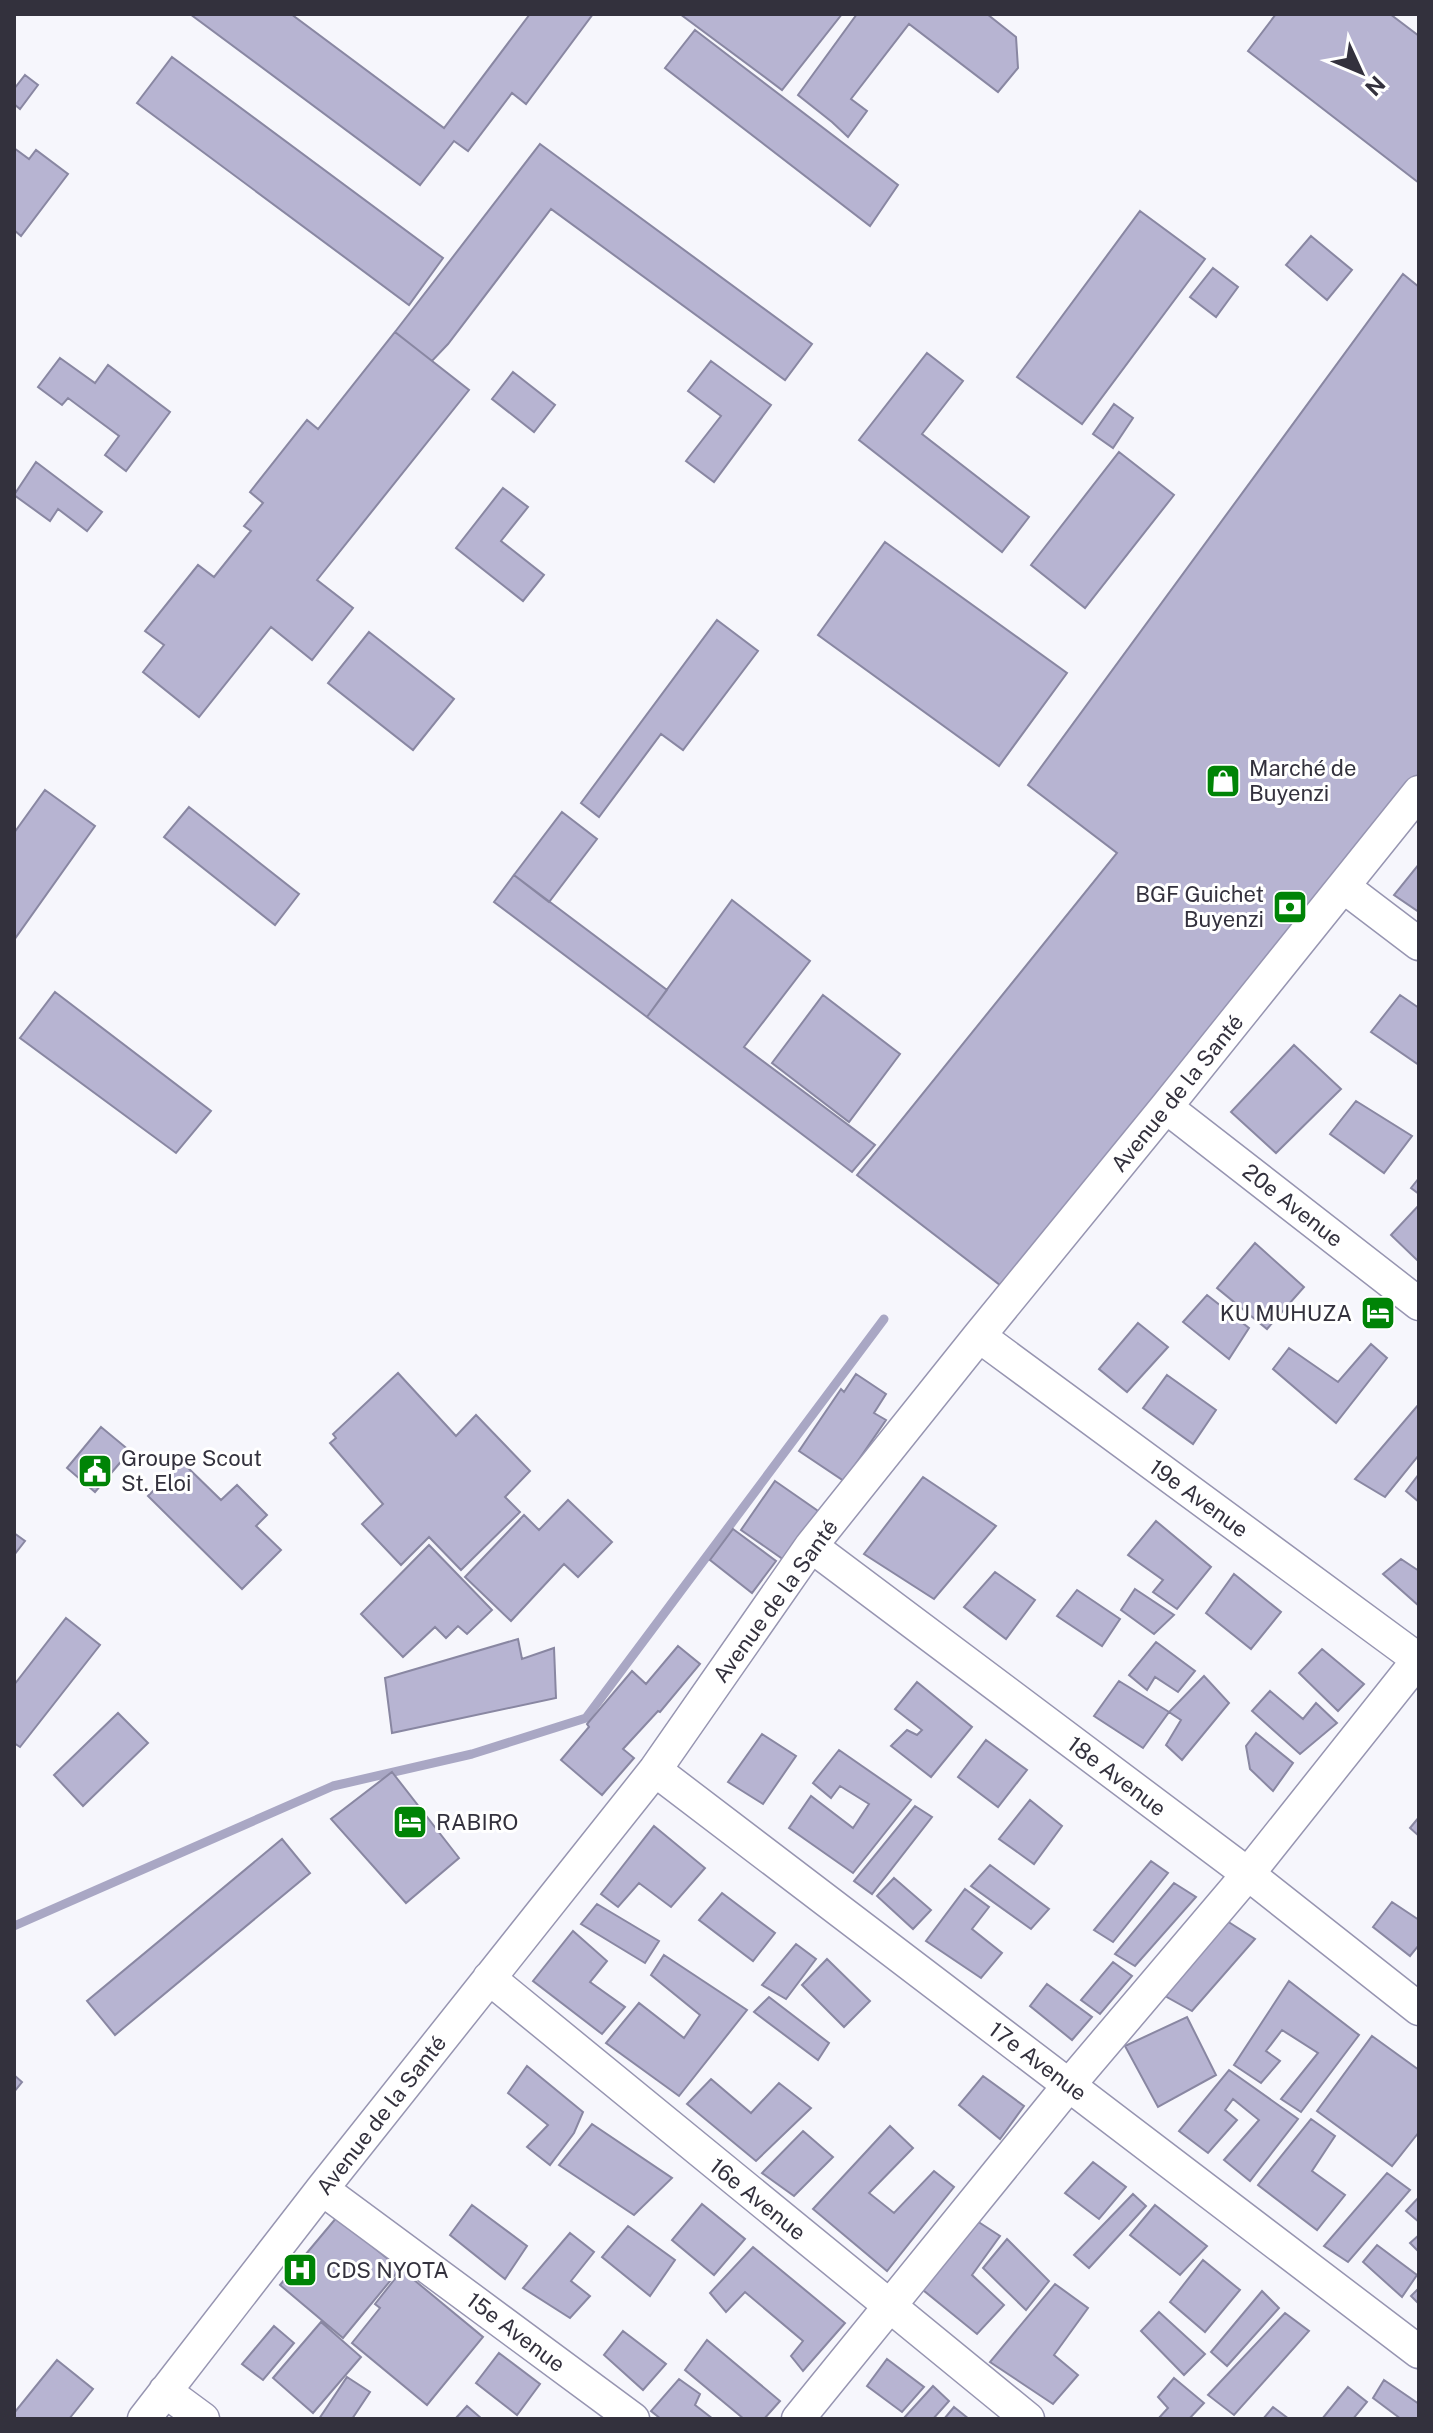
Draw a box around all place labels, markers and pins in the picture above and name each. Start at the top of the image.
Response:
place label: Marché de Buyenzi [1249,755,1356,806]
shop icon: Marché de Buyenzi [1204,762,1242,800]
place label: BGF Guichet Buyenzi [1135,881,1264,932]
bank icon: BGF Guichet Buyenzi [1271,888,1309,926]
hotel icon: KU MUHUZA [1359,1294,1397,1332]
place label: KU MUHUZA [1220,1300,1352,1326]
place label: Groupe Scout St. Eloi [121,1445,262,1496]
public building icon: Groupe Scout St. Eloi [76,1452,114,1490]
hotel icon: RABIRO [391,1803,429,1841]
place label: RABIRO [436,1809,519,1835]
hospital icon: CDS NYOTA [281,2251,319,2289]
place label: CDS NYOTA [326,2257,449,2283]

